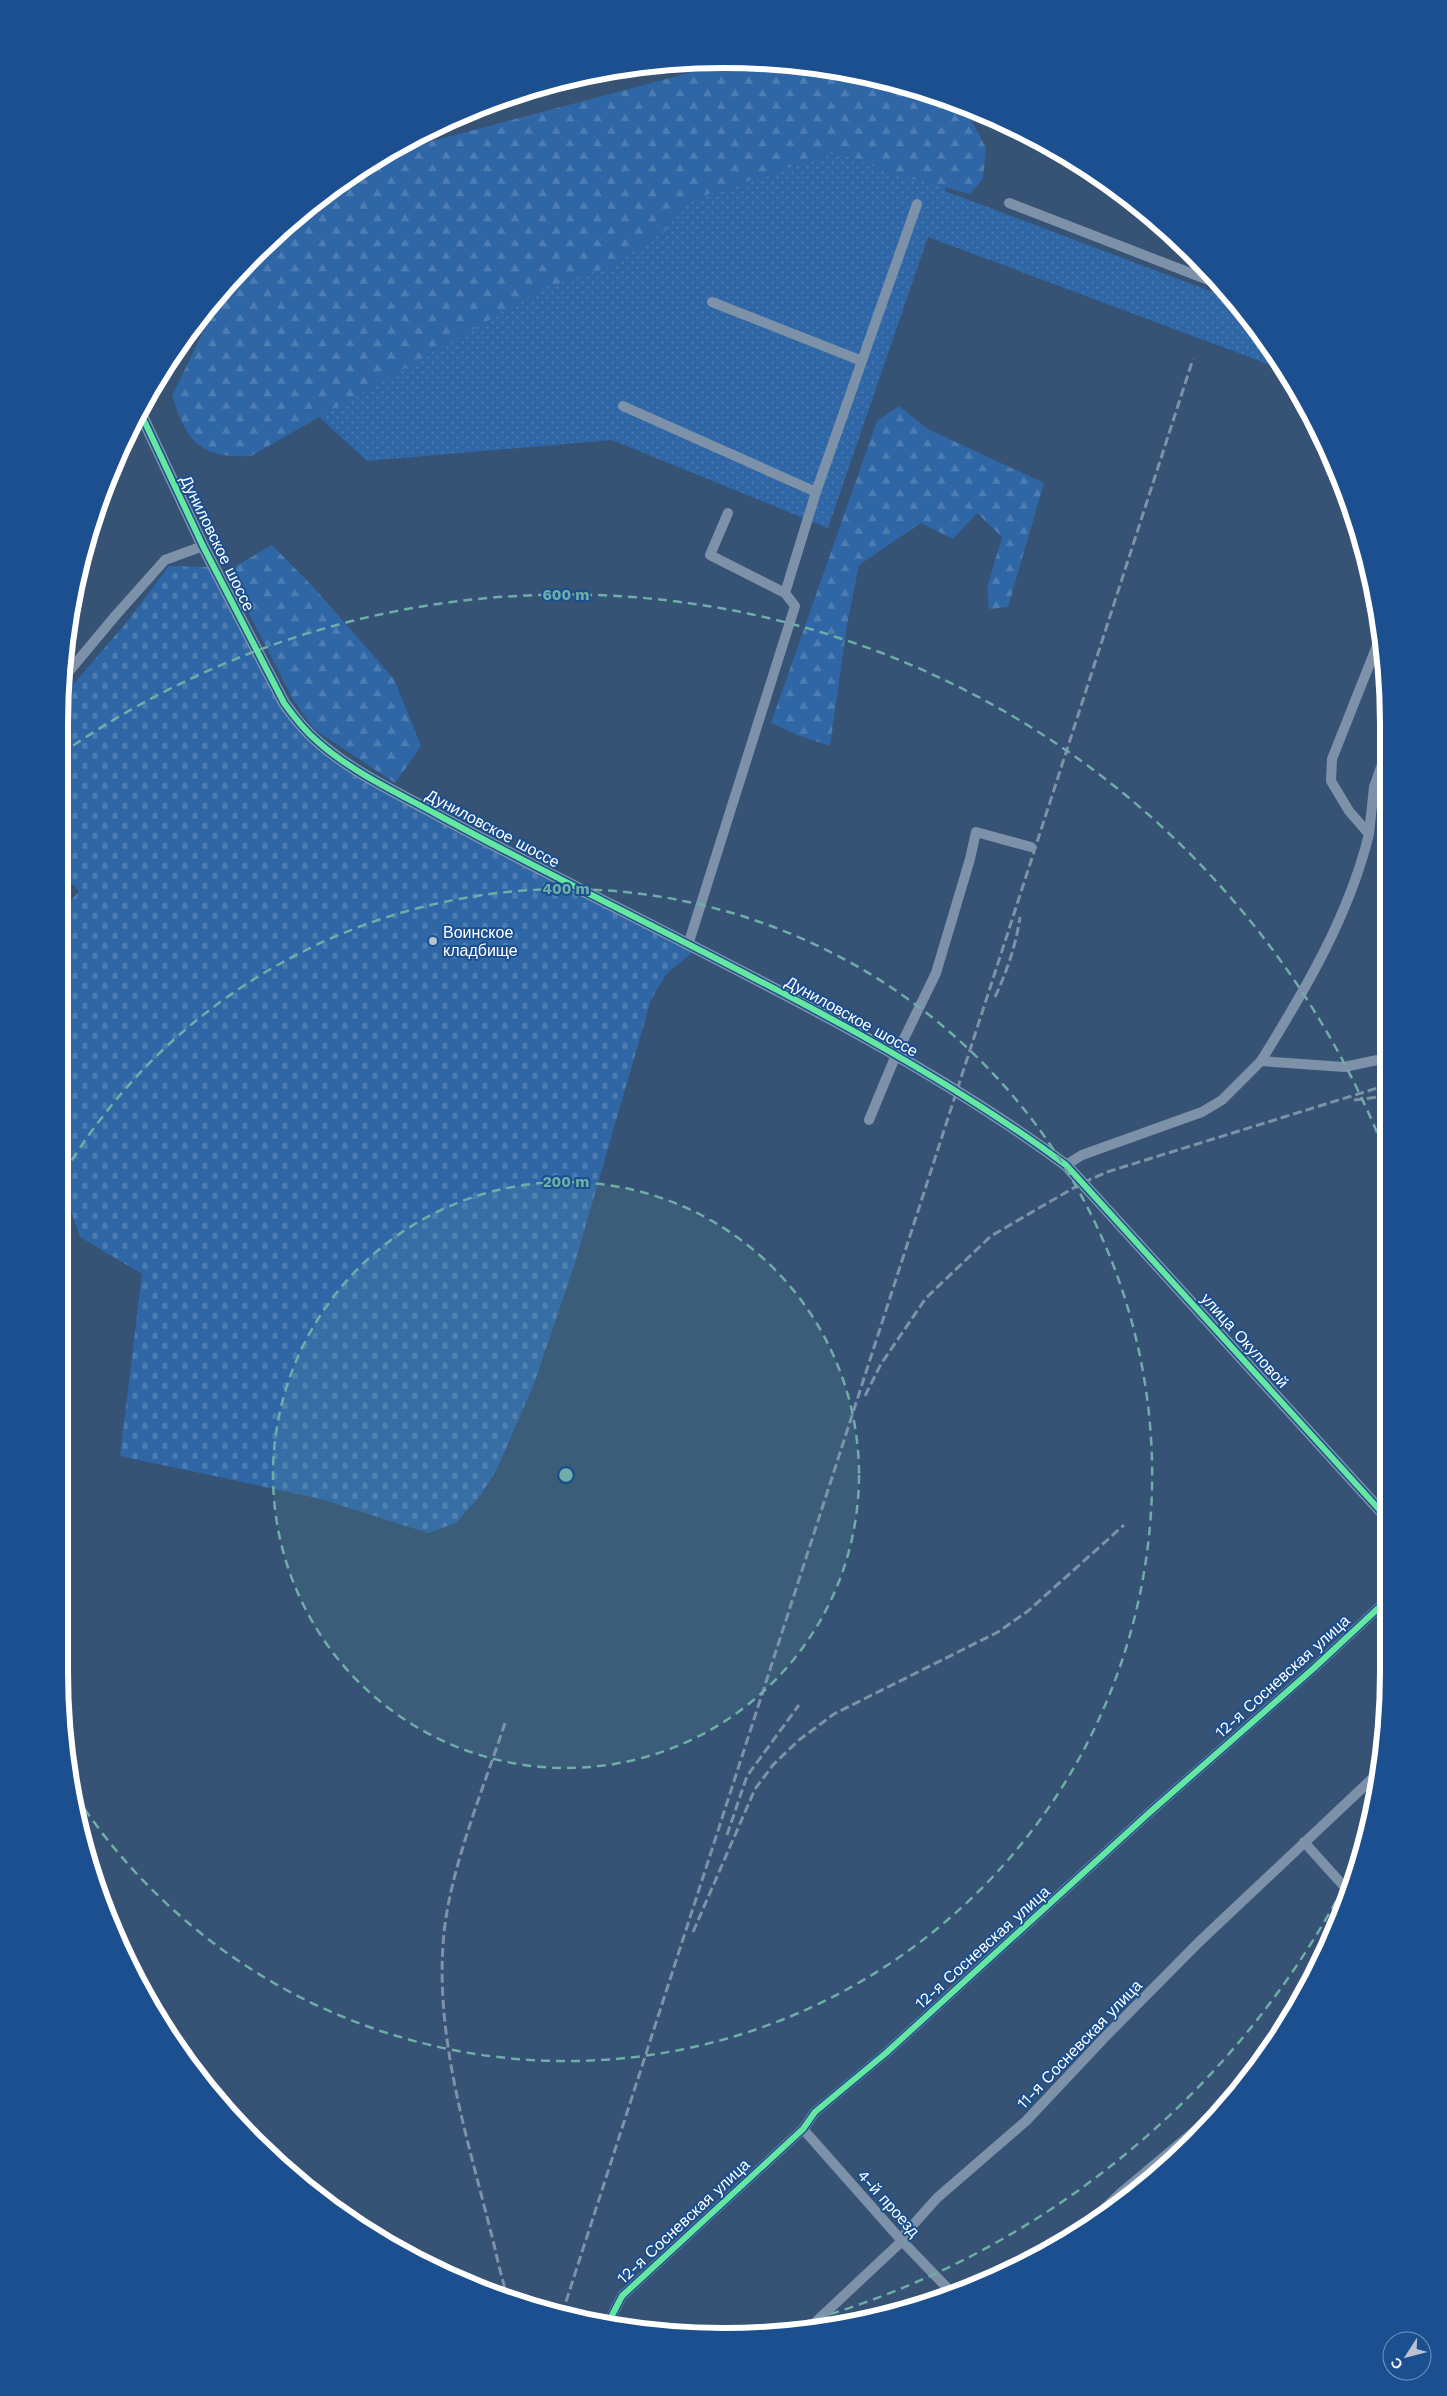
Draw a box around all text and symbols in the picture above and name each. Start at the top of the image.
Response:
street label: Дуниловское шоссе [176,472,259,614]
text: 600 m [543,586,589,604]
street label: Дуниловское шоссе [423,785,563,872]
text: 400 m [542,880,590,898]
place label: Воинское кладбище [443,923,518,960]
marker: Воинское кладбище [427,935,439,947]
street label: Дуниловское шоссе [782,972,922,1061]
text: 200 m [543,1173,589,1191]
street label: улица Окуловой [1197,1289,1292,1392]
centre of rings [557,1466,575,1484]
street label: 12-я Сосневская улица [1211,1611,1354,1742]
street label: 12-я Сосневская улица [911,1882,1054,2013]
street label: 11-я Сосневская улица [1013,1976,1146,2113]
street label: 12-я Сосневская улица [613,2155,754,2288]
street label: 4-й проезд [854,2166,924,2241]
north arrow [1382,2331,1432,2381]
text: С [1387,2355,1406,2372]

